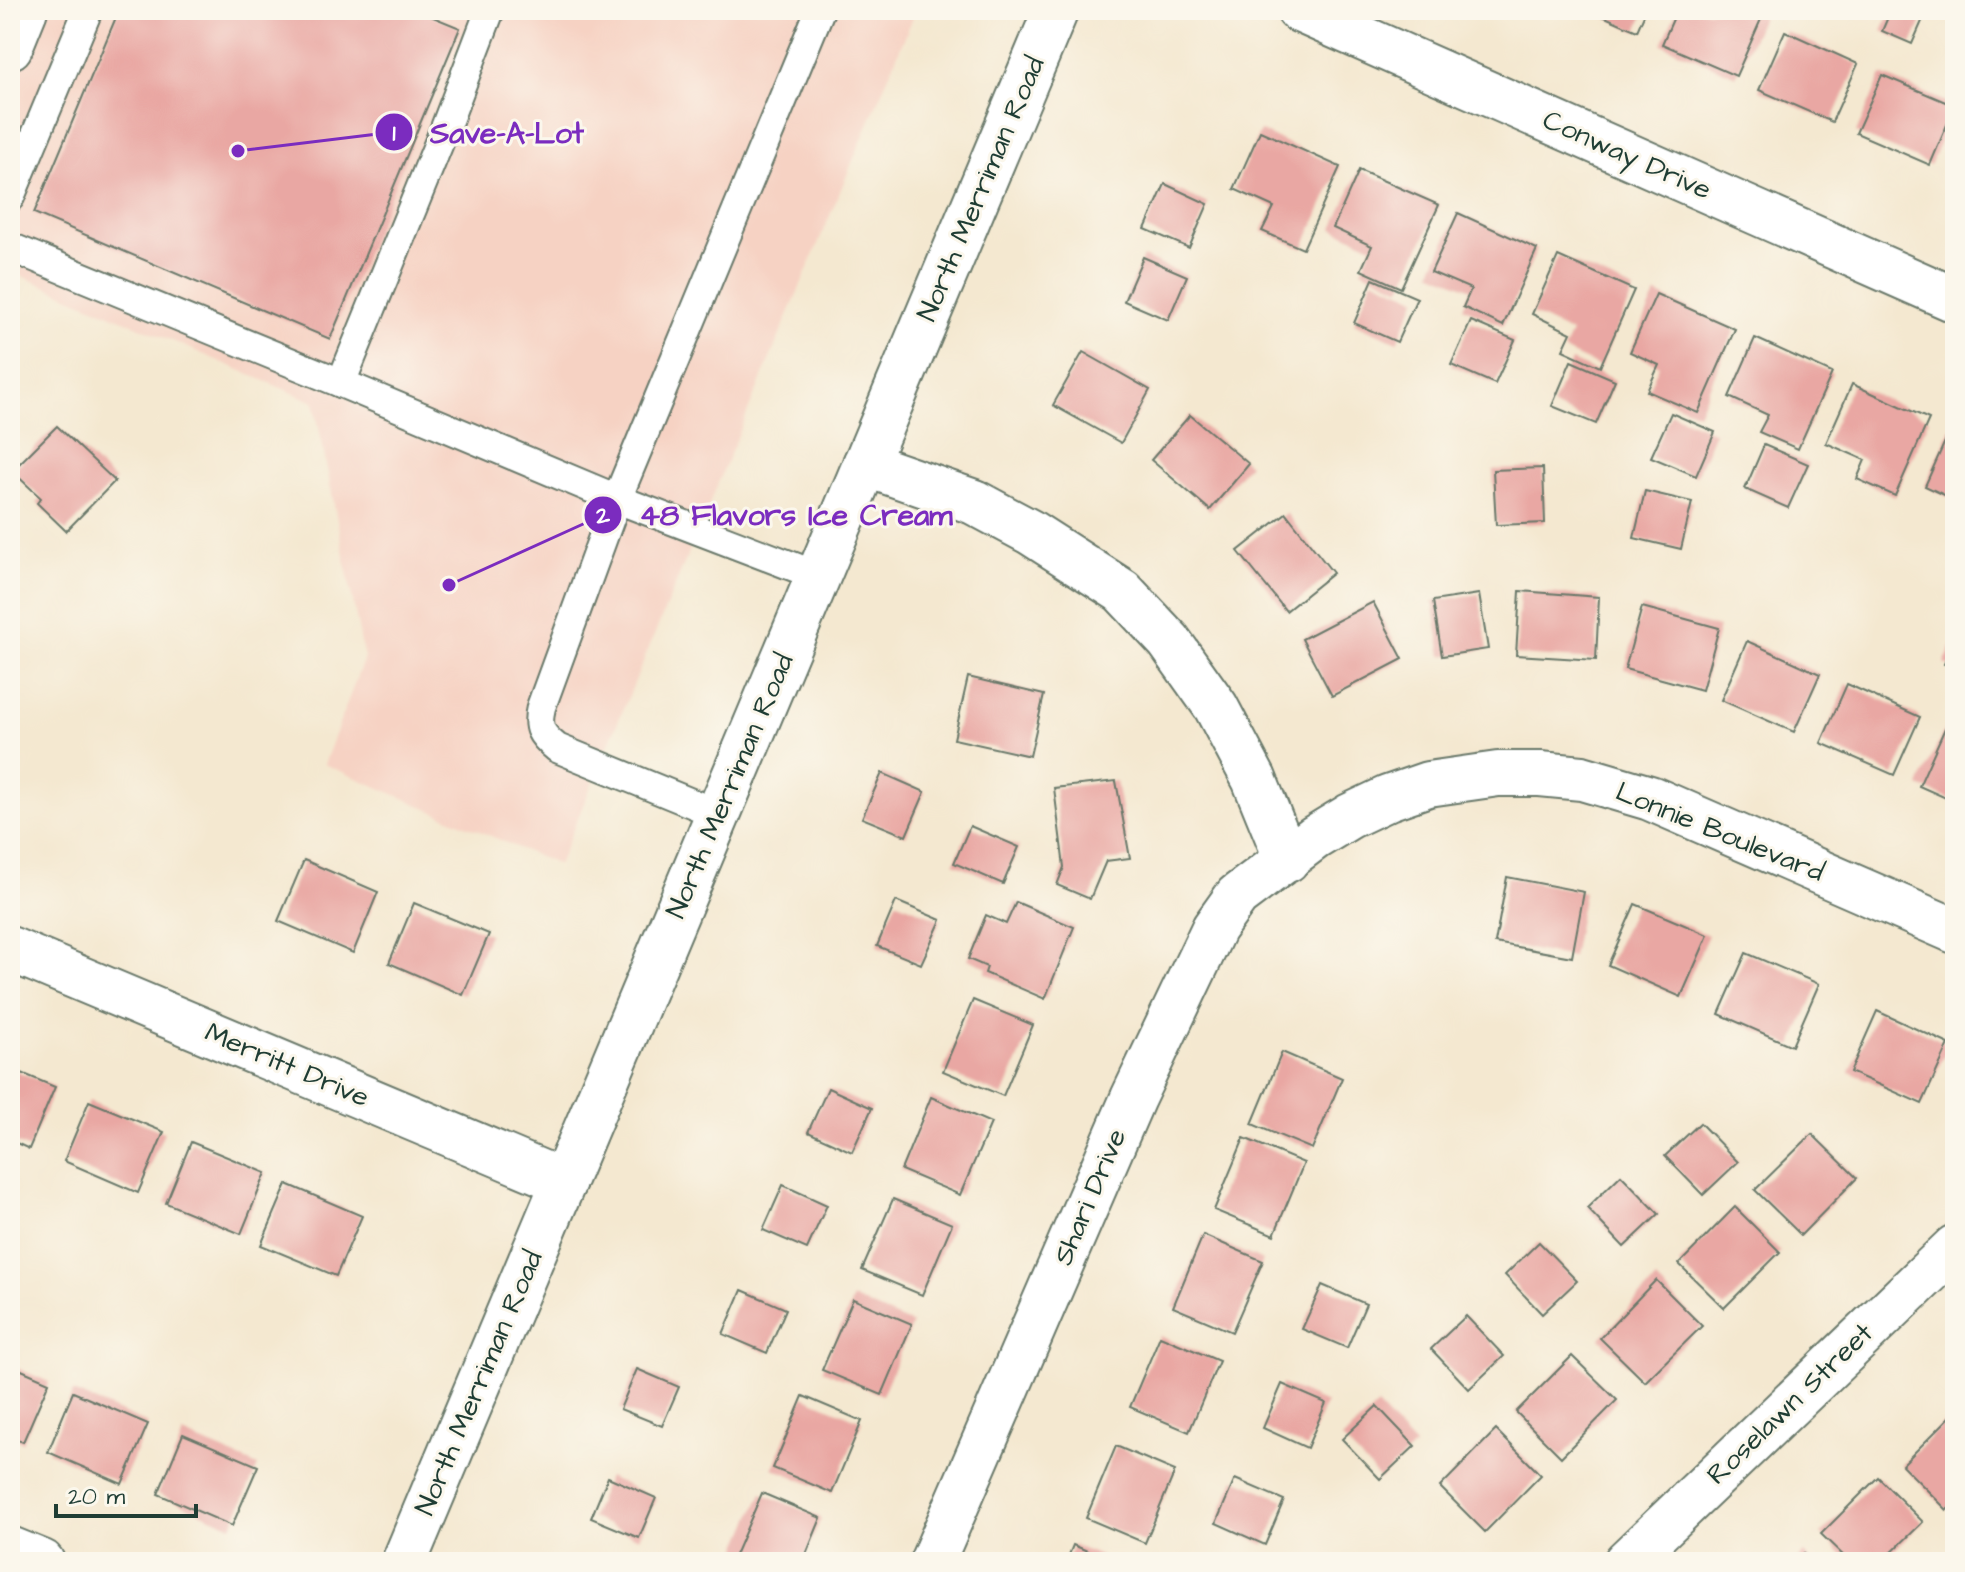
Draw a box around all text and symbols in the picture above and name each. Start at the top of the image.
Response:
street label: North Merriman Road [908,51,1054,327]
street label: Conway Drive [1536,100,1717,211]
callout: Save-A-Lot [374,105,600,159]
text: Save-A-Lot [429,113,585,155]
text: 1 [392,117,396,151]
callout: 48 Flavors Ice Cream [583,488,968,542]
text: 48 Flavors Ice Cream [639,495,953,537]
text: 2 [595,499,610,533]
street label: North Merriman Road [657,648,803,924]
street label: Lonnie Boulevard [1610,772,1830,892]
street label: Merritt Drive [199,1013,375,1117]
street label: Shari Drive [1044,1123,1136,1271]
street label: North Merriman Road [406,1245,552,1521]
street label: Roselawn Street [1698,1314,1882,1494]
scale bar [56,1468,196,1518]
text: 20 m [68,1480,125,1514]

